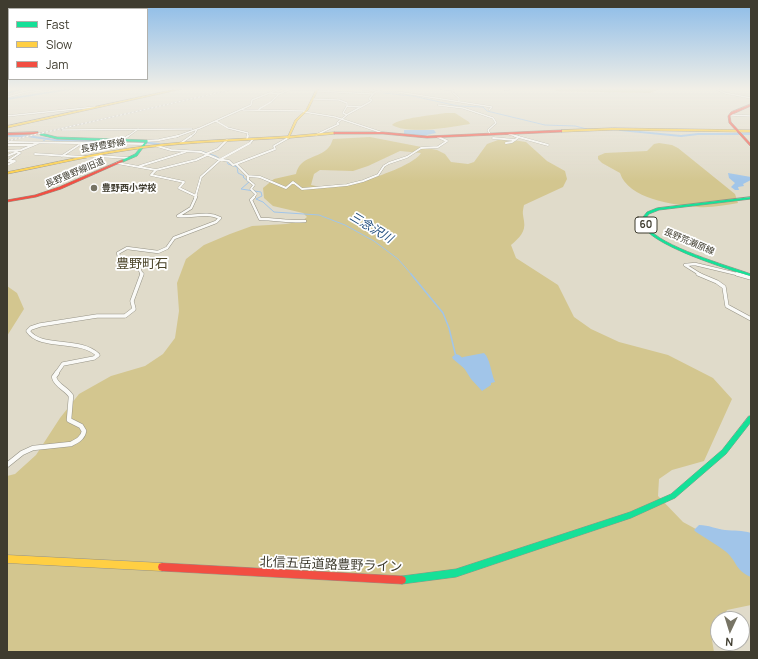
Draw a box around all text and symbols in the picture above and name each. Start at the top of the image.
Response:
legend [8,8,148,80]
text: Fast [46,16,70,33]
text: Slow [46,36,72,53]
text: Jam [46,56,68,73]
street label: 長野豊野線 [80,137,126,155]
street label: 長野豊野線旧道 [44,156,106,190]
marker: 豊野西小学校 [89,183,99,193]
place label: 豊野西小学校 [102,183,156,193]
water label: 三念沢川 [347,209,395,247]
road number: 60 [635,217,657,233]
street label: 長野荒瀬原線 [662,226,716,258]
district label: 豊野町石 [116,256,168,272]
street label: 北信五岳道路豊野ライン [259,555,403,575]
north arrow [710,611,750,651]
text: N [725,635,734,650]

